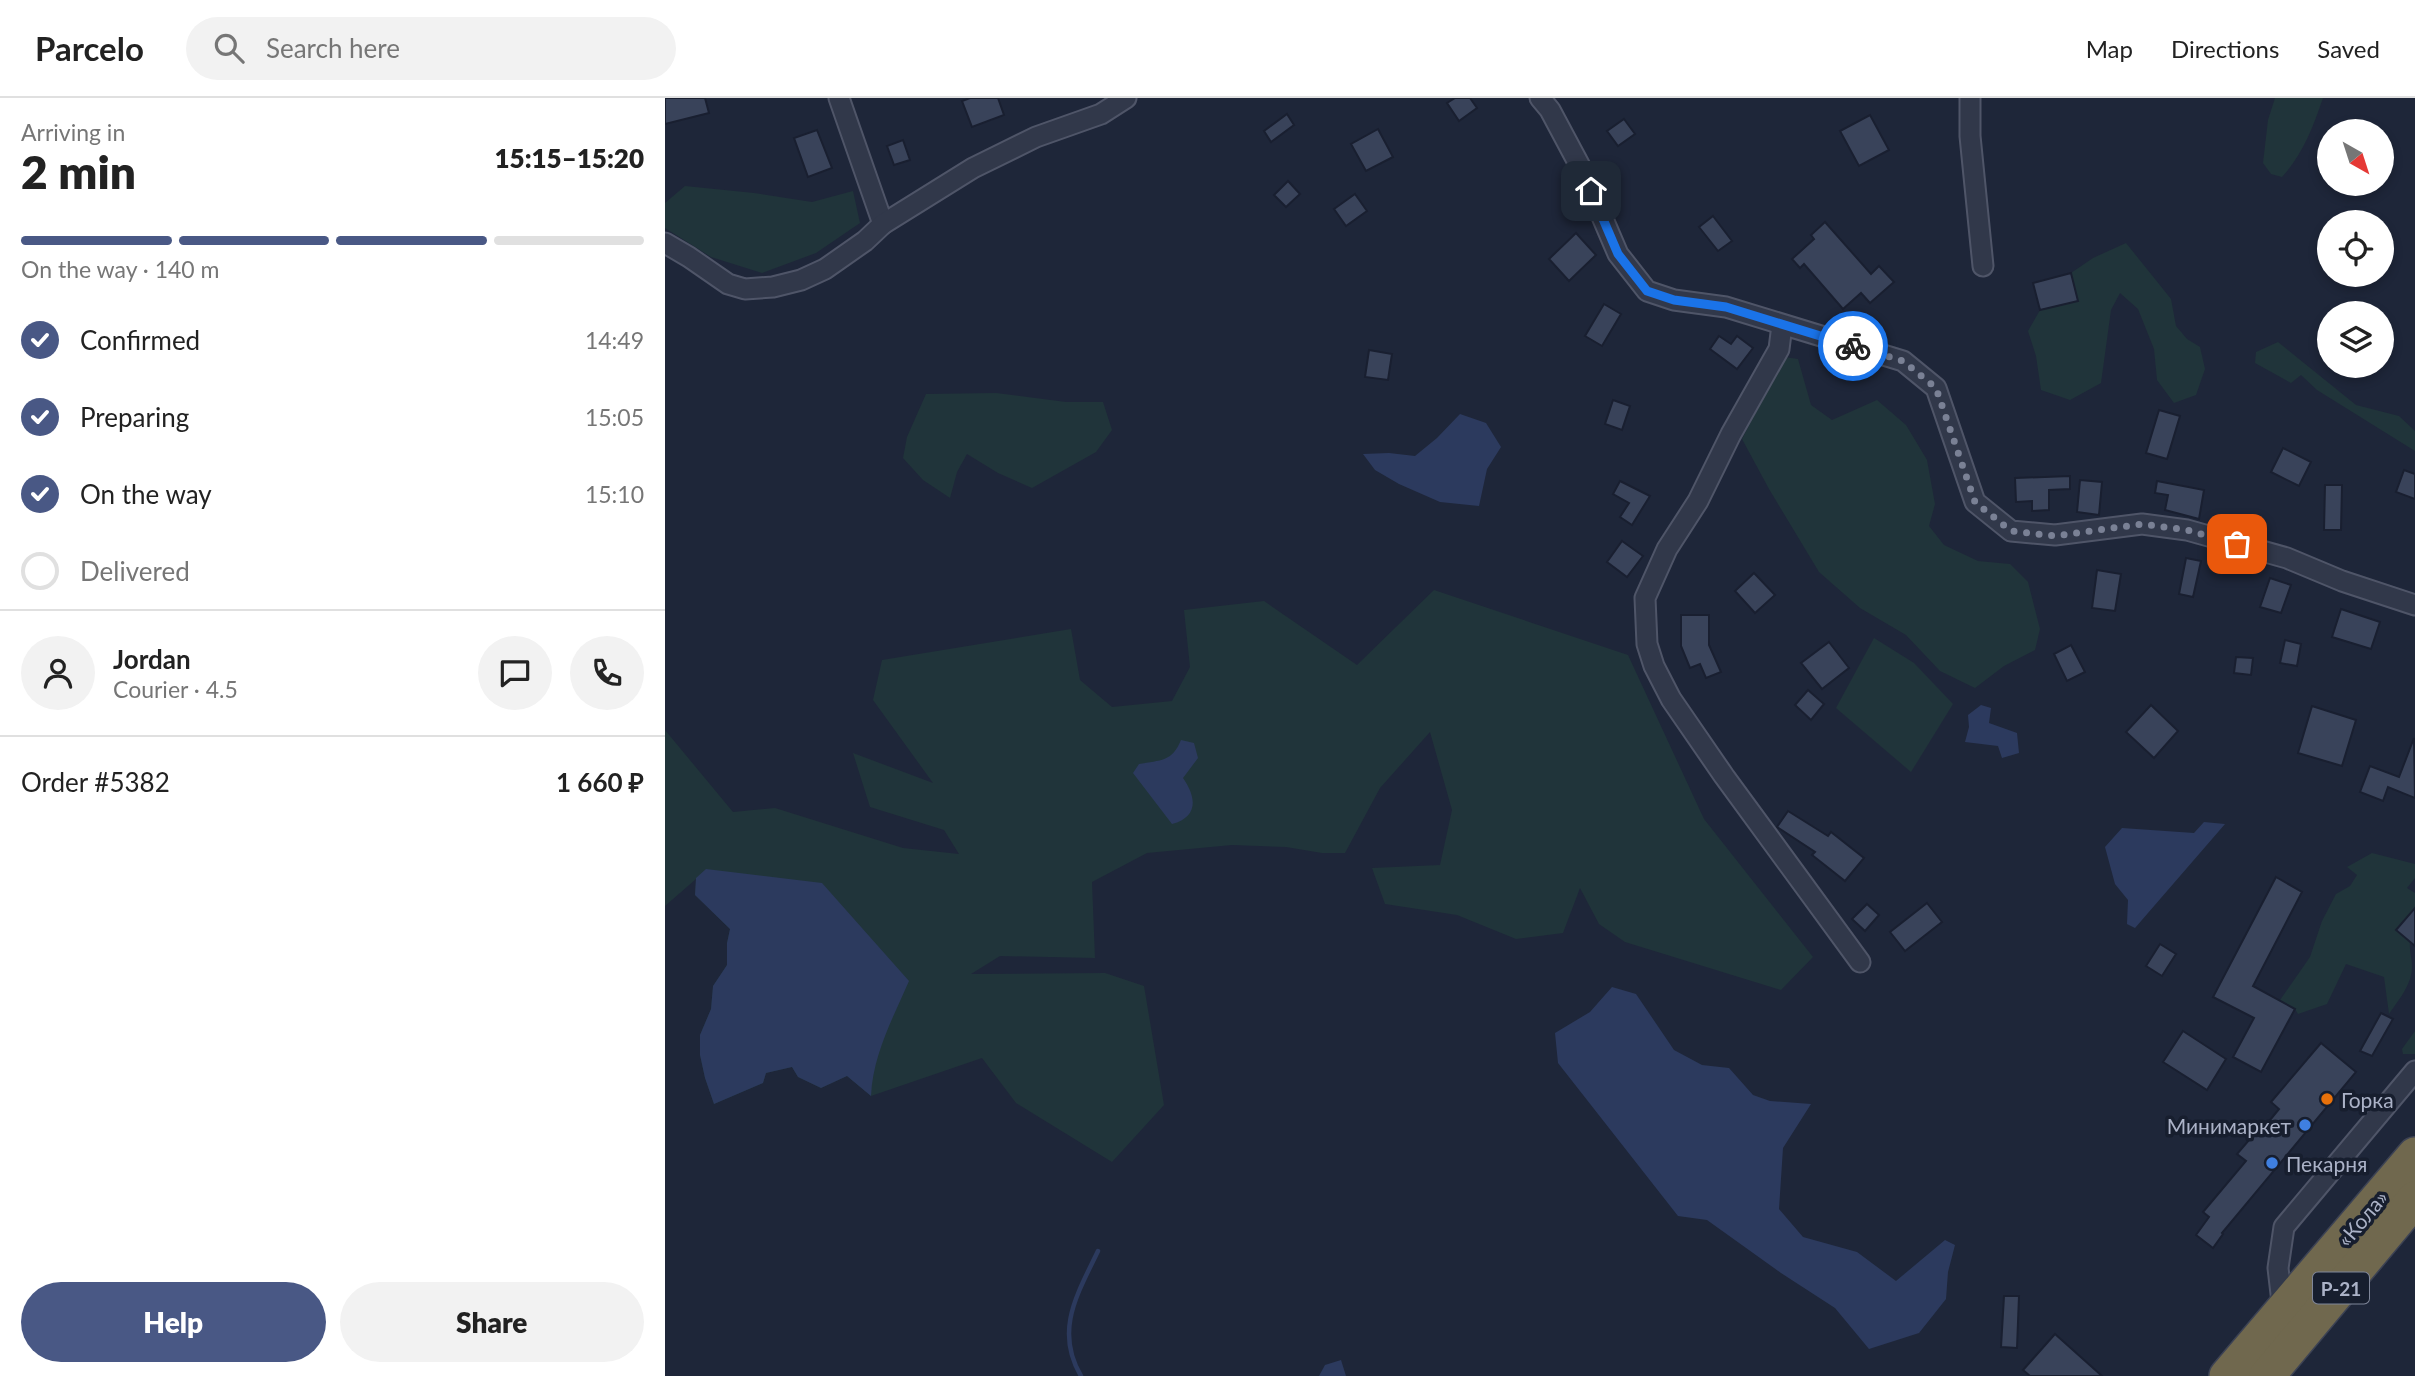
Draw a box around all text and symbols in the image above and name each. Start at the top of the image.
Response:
search box [186,17,676,80]
text: Parcelo [35,28,144,68]
icon: search [210,29,248,67]
text: Search here [266,32,400,64]
text: Map [2086,34,2133,63]
text: Directions [2171,34,2279,63]
text: Saved [2317,34,2380,63]
text: Arriving in [21,118,125,146]
north arrow [2317,119,2394,196]
map controls [2317,119,2394,378]
text: 15:15–15:20 [494,142,644,174]
text: 2 min [21,144,136,199]
pin [1561,161,1621,221]
icon: home [1572,172,1610,210]
button: locate [2317,210,2394,287]
text: On the way · 140 m [21,255,220,283]
button: layers [2317,301,2394,378]
courier [1818,311,1888,381]
icon: check [21,321,59,359]
text: Confirmed [80,324,200,356]
text: 14:49 [585,326,644,354]
icon: bike [1834,327,1872,365]
icon: check [21,398,59,436]
text: Preparing [80,401,189,433]
text: 15:05 [585,403,644,431]
icon: check [21,475,59,513]
text: On the way [80,478,212,510]
text: 15:10 [585,480,644,508]
pin [2207,514,2267,574]
icon: bag [2218,525,2256,563]
text: Delivered [80,555,190,587]
button: person [21,636,95,710]
button: chat [478,636,552,710]
button: phone [570,636,644,710]
text: Jordan [113,643,191,675]
text: Courier · 4.5 [113,675,238,703]
text: Order #5382 [21,766,170,798]
text: 1 660 ₽ [556,766,644,798]
place label: Горка [2341,1087,2394,1112]
marker: Горка [2319,1091,2335,1107]
place label: Минимаркет [2167,1113,2291,1138]
marker: Минимаркет [2297,1117,2313,1133]
place label: Пекарня [2286,1151,2367,1176]
marker: Пекарня [2264,1155,2280,1171]
street label: «Кола» [2331,1185,2393,1251]
road number: Р-21 [2313,1272,2369,1304]
button: Help [21,1282,326,1362]
button: Share [340,1282,644,1362]

